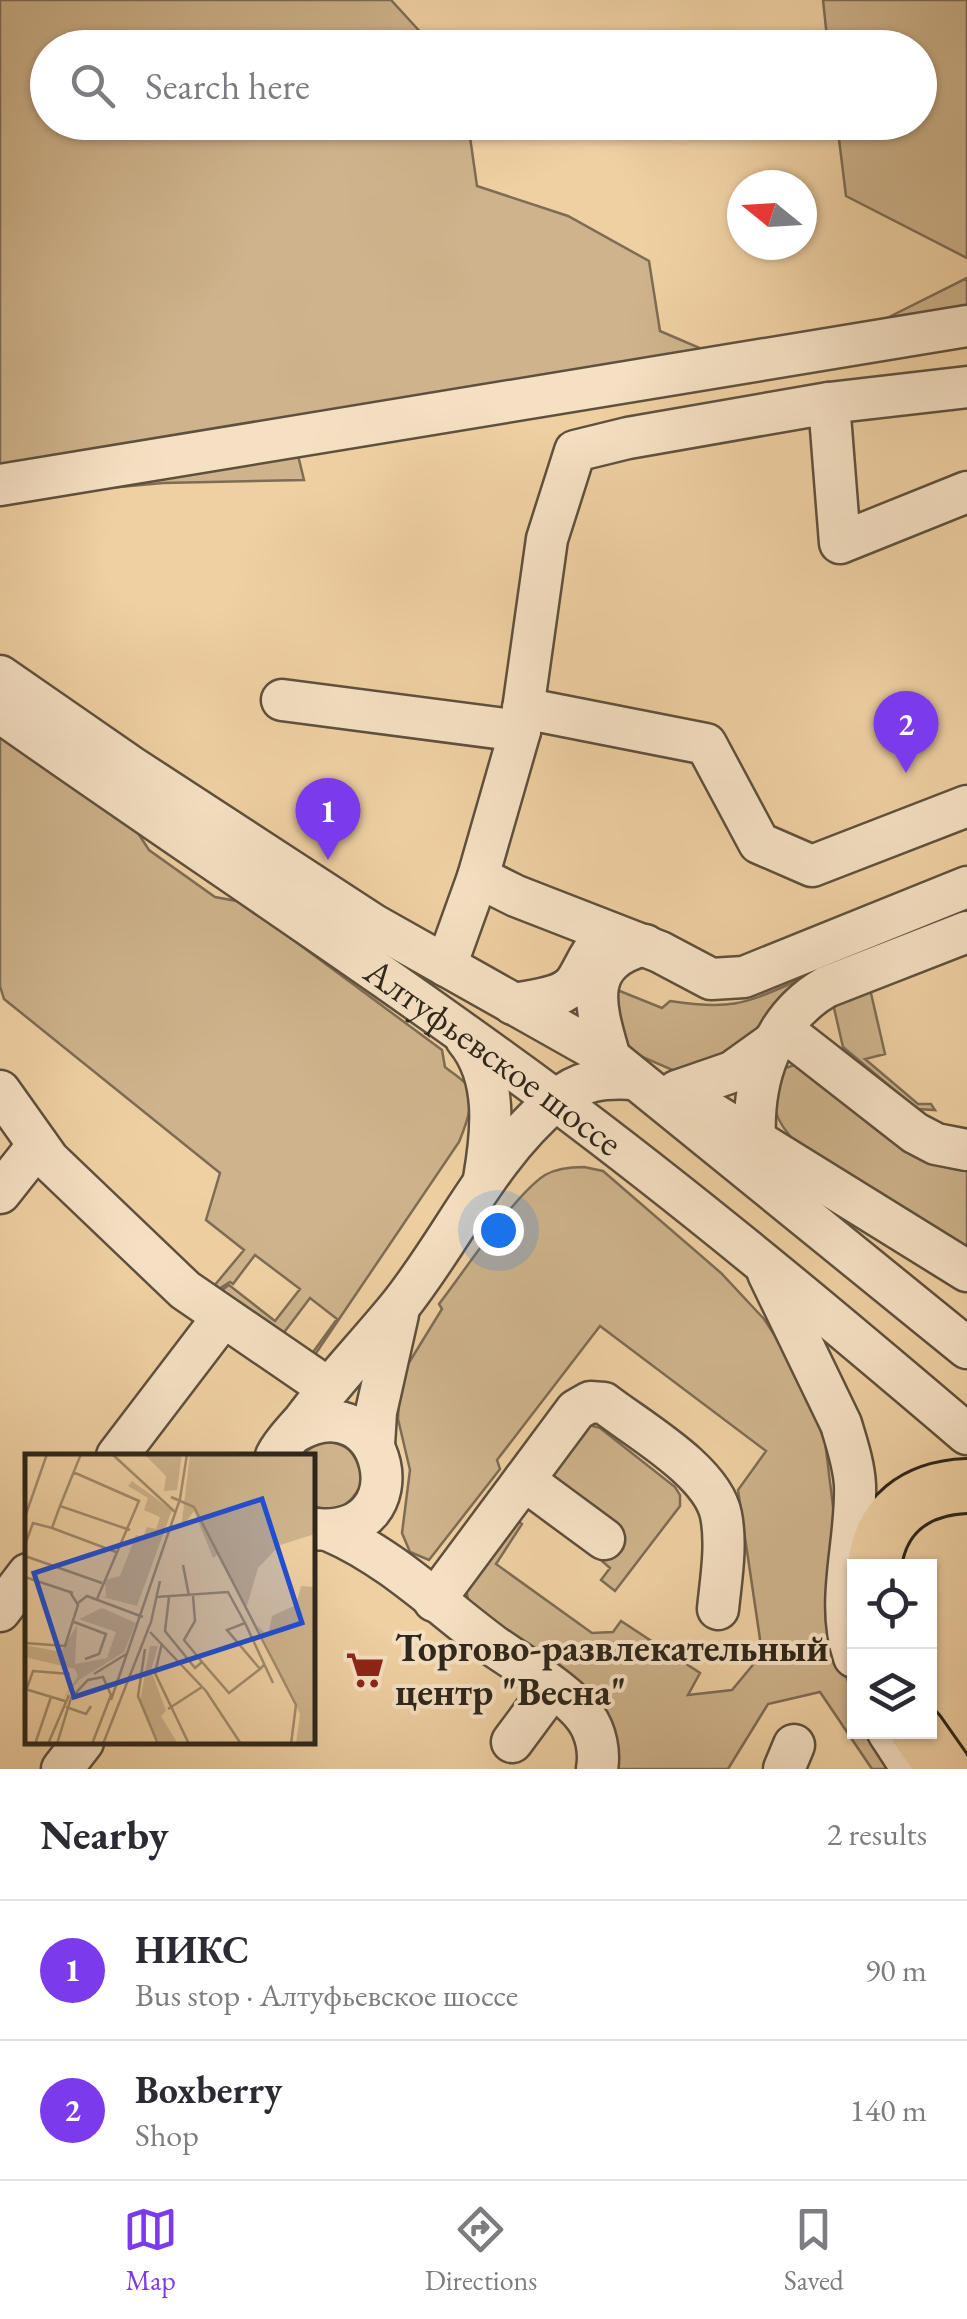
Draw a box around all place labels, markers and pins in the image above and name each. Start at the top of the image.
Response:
pin: 2 [874,690,938,773]
pin: 1 [296,778,360,860]
place label: Торгово-развлекательный центр "Весна" [395,1623,829,1716]
supermarket icon: Торгово-развлекательный центр "Весна" [344,1649,386,1691]

